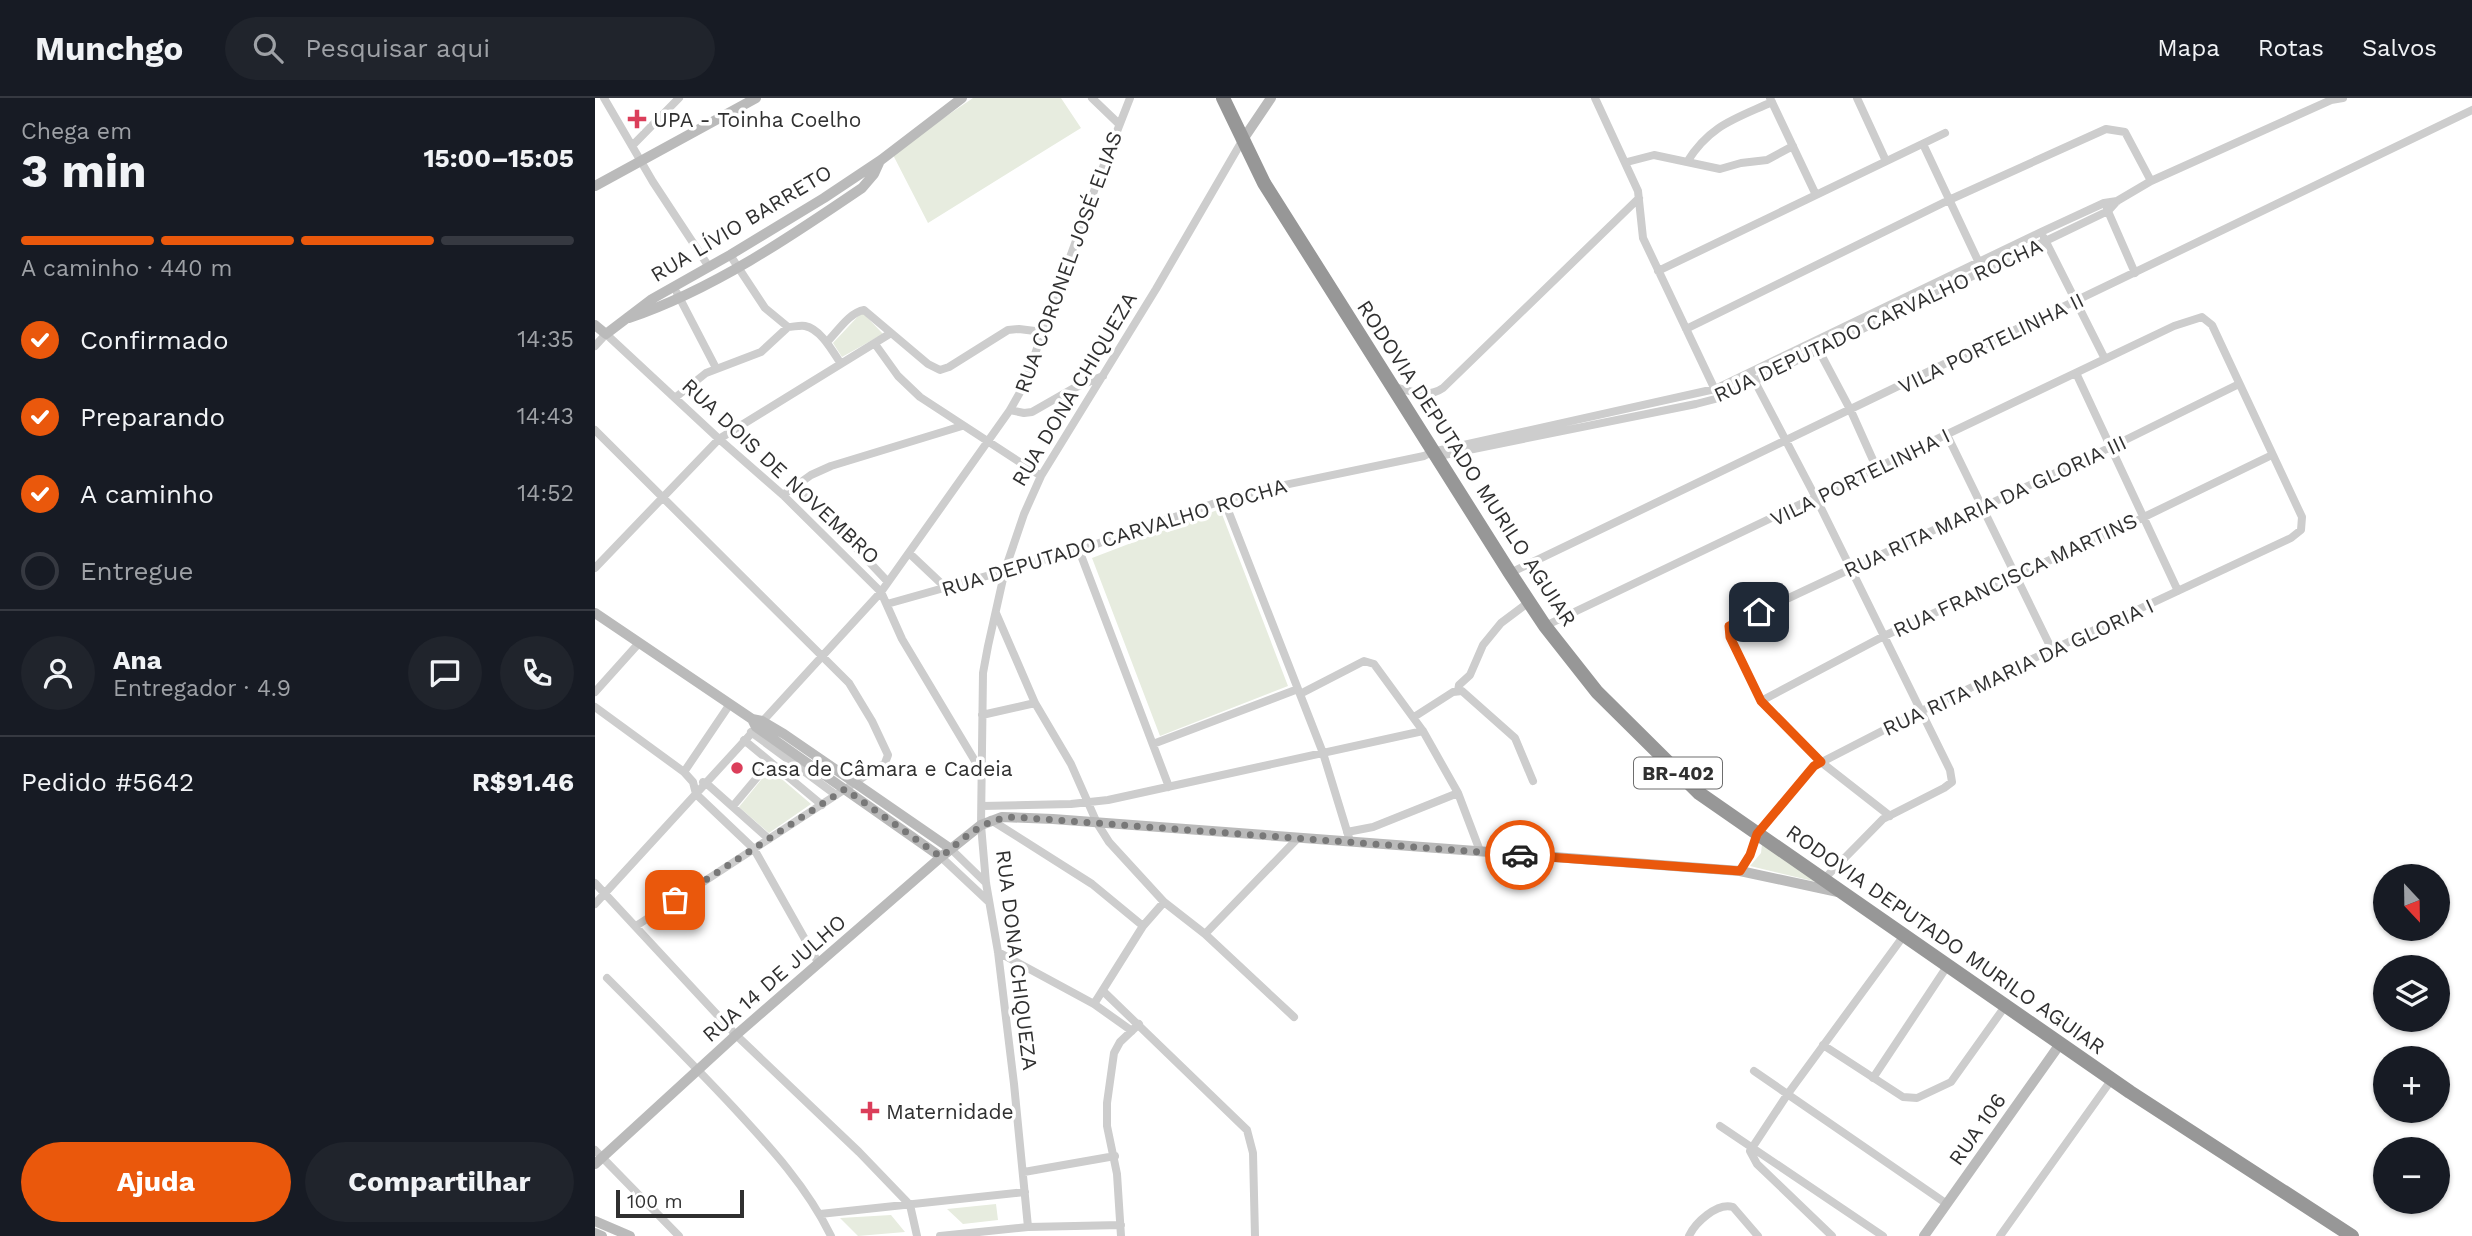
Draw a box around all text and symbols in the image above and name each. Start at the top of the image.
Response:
search box [225,17,715,80]
text: Munchgo [35,29,183,68]
icon: search [249,29,287,67]
text: Pesquisar aqui [305,33,490,63]
text: Mapa [2157,34,2220,62]
text: Rotas [2258,34,2324,62]
text: Salvos [2362,34,2437,62]
place label: UPA - Toinha Coelho [653,107,861,132]
marker: UPA - Toinha Coelho [627,109,647,129]
text: Chega em [21,118,132,145]
street label: RUA CORONEL JOSÉ ELIAS [1009,128,1127,396]
text: 15:00–15:05 [423,143,574,173]
text: 3 min [21,144,147,198]
street label: RUA LÍVIO BARRETO [646,159,836,287]
street label: RUA DEPUTADO CARVALHO ROCHA [1710,233,2046,407]
text: A caminho · 440 m [21,255,232,282]
street label: RUA DONA CHIQUEZA [1006,287,1142,491]
street label: VILA PORTELINHA II [1894,287,2088,399]
street label: RODOVIA DEPUTADO MURILO AGUIAR [1352,295,1582,631]
icon: check [21,321,59,359]
text: Confirmado [80,325,229,355]
text: 14:35 [517,326,574,353]
street label: RUA DOIS DE NOVEMBRO [677,373,885,569]
icon: check [21,398,59,436]
text: Preparando [80,402,225,432]
text: 14:43 [517,403,574,430]
street label: VILA PORTELINHA I [1766,423,1954,531]
street label: RUA RITA MARIA DA GLORIA III [1840,429,2130,583]
street label: RUA DEPUTADO CARVALHO ROCHA [938,472,1290,602]
icon: check [21,475,59,513]
text: A caminho [80,479,214,509]
text: 14:52 [517,480,574,507]
street label: RUA FRANCISCA MARTINS [1889,507,2141,643]
text: Entregue [80,556,193,586]
pin [1729,582,1789,642]
icon: home [1740,593,1778,631]
street label: RUA RITA MARIA DA GLORIA I [1878,593,2158,741]
button: person [21,636,95,710]
button: chat [408,636,482,710]
button: phone [500,636,574,710]
text: Ana [113,645,162,675]
text: Entregador · 4.9 [113,675,291,702]
place label: Casa de Câmara e Cadeia [751,756,1013,781]
road number: BR-402 [1634,758,1722,788]
marker: Casa de Câmara e Cadeia [729,760,745,776]
text: Pedido #5642 [21,767,194,797]
text: R$91.46 [472,767,574,797]
street label: RODOVIA DEPUTADO MURILO AGUIAR [1782,819,2110,1059]
courier [1485,820,1555,890]
icon: car [1501,836,1539,874]
street label: RUA DONA CHIQUEZA [991,848,1043,1072]
north arrow [2373,864,2450,942]
map controls [2373,864,2450,1214]
pin [645,870,705,930]
icon: bag [656,881,694,919]
street label: RUA 14 DE JULHO [697,909,851,1047]
button: layers [2373,955,2450,1032]
button: + [2373,1046,2450,1123]
street label: RUA 106 [1943,1088,2011,1170]
place label: Maternidade [886,1099,1014,1124]
marker: Maternidade [860,1101,880,1121]
button: − [2373,1137,2450,1214]
button: Ajuda [21,1142,291,1222]
button: Compartilhar [305,1142,574,1222]
scale bar [616,1187,744,1219]
text: 100 m [627,1190,683,1213]

